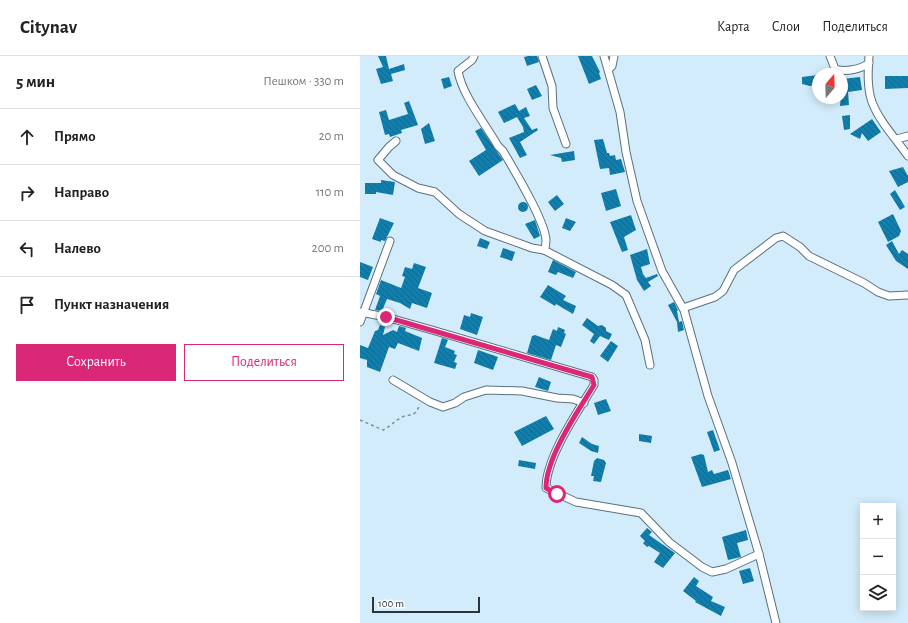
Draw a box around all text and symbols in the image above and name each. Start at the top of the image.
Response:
text: Citynav [20,18,77,37]
text: Карта [717,20,750,34]
text: Слои [772,20,800,34]
text: Поделиться [822,20,888,34]
north arrow [812,68,848,104]
text: 5 мин [16,73,55,90]
text: Пешком · 330 m [263,75,344,88]
icon: ahead [16,126,38,148]
text: Прямо [54,129,96,144]
text: 20 m [319,130,344,143]
icon: right [16,182,38,204]
text: Направо [54,185,109,200]
text: 110 m [316,186,344,199]
icon: left [16,238,38,260]
text: Налево [54,241,101,256]
text: 200 m [312,242,344,255]
icon: arrive [16,294,38,316]
text: Пункт назначения [54,297,169,312]
route end [377,308,395,326]
button: Сохранить [16,344,176,381]
button: Поделиться [184,344,344,381]
route start [548,485,566,503]
map controls [860,503,896,611]
button: + [860,503,896,539]
button: − [860,539,896,575]
button: layers [860,575,896,611]
scale bar [372,595,480,614]
text: 100 m [378,598,404,609]

